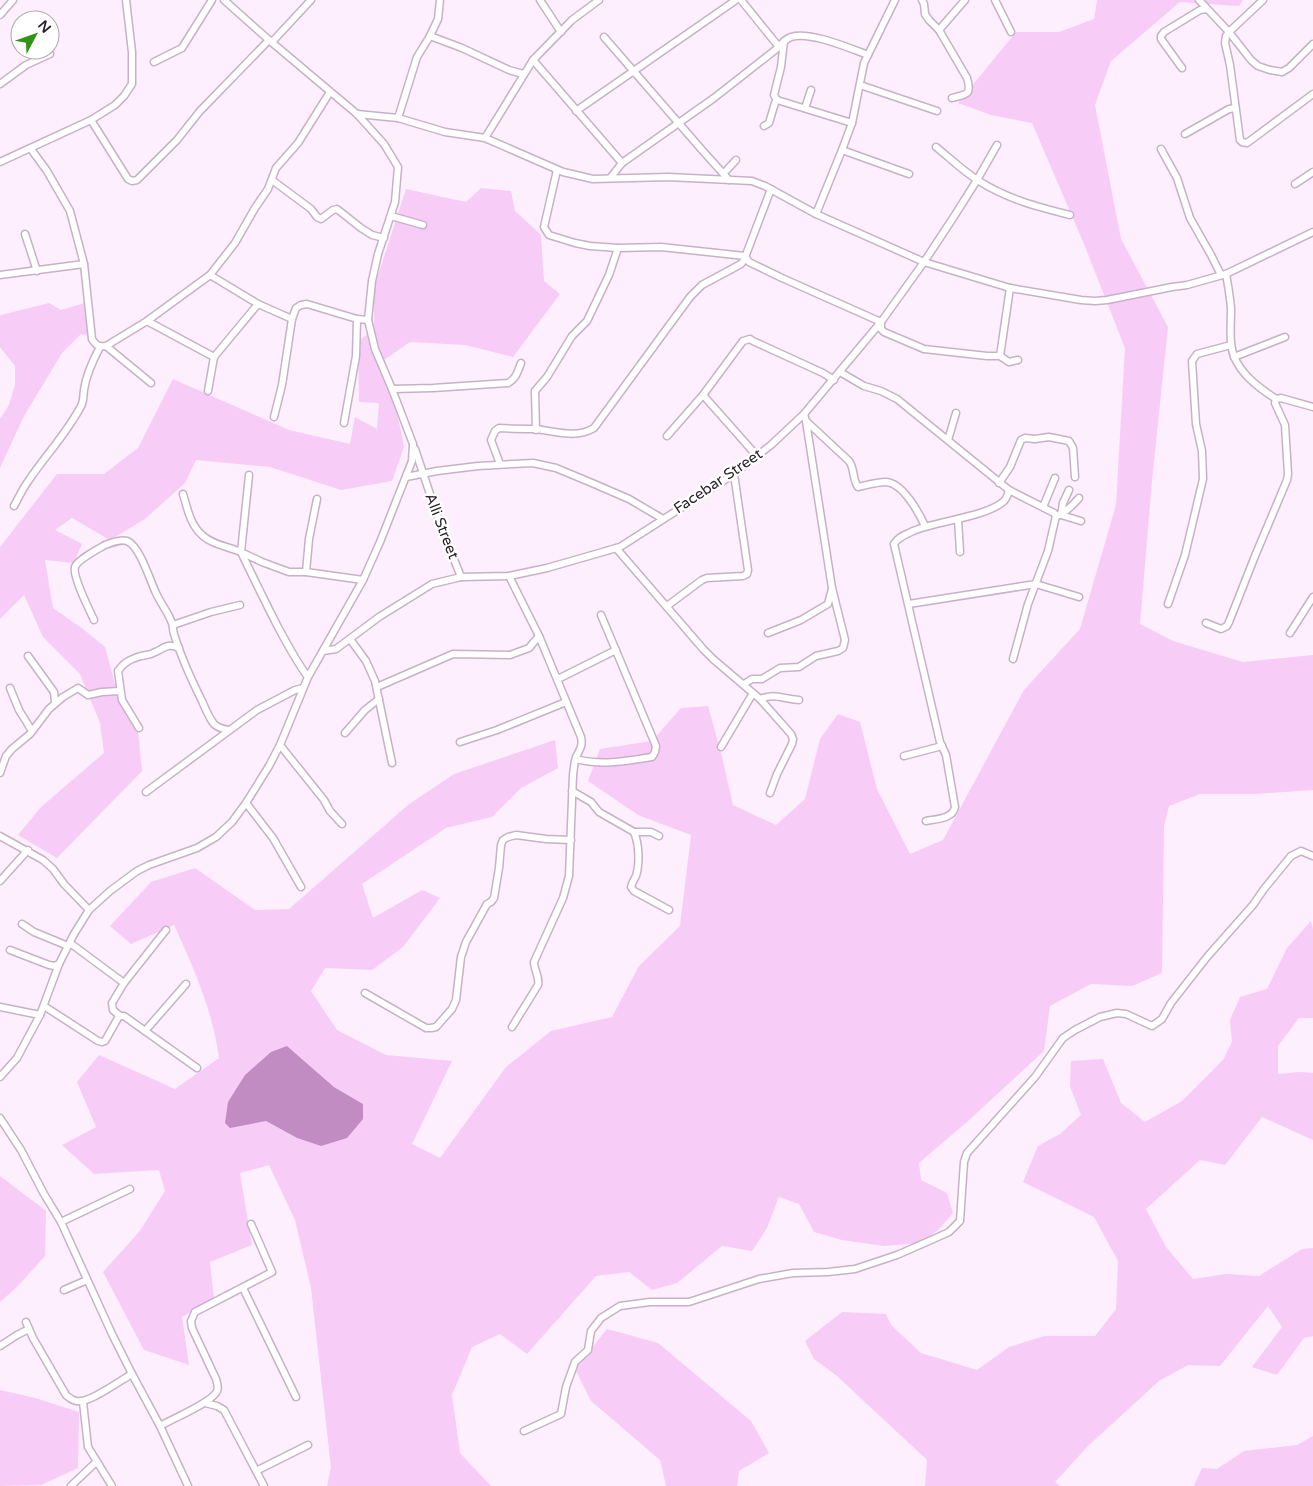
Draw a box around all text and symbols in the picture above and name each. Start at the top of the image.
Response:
north arrow [10,10,60,60]
text: N [34,17,55,37]
street label: Facebar Street [670,445,766,517]
street label: Alli Street [421,491,463,562]

